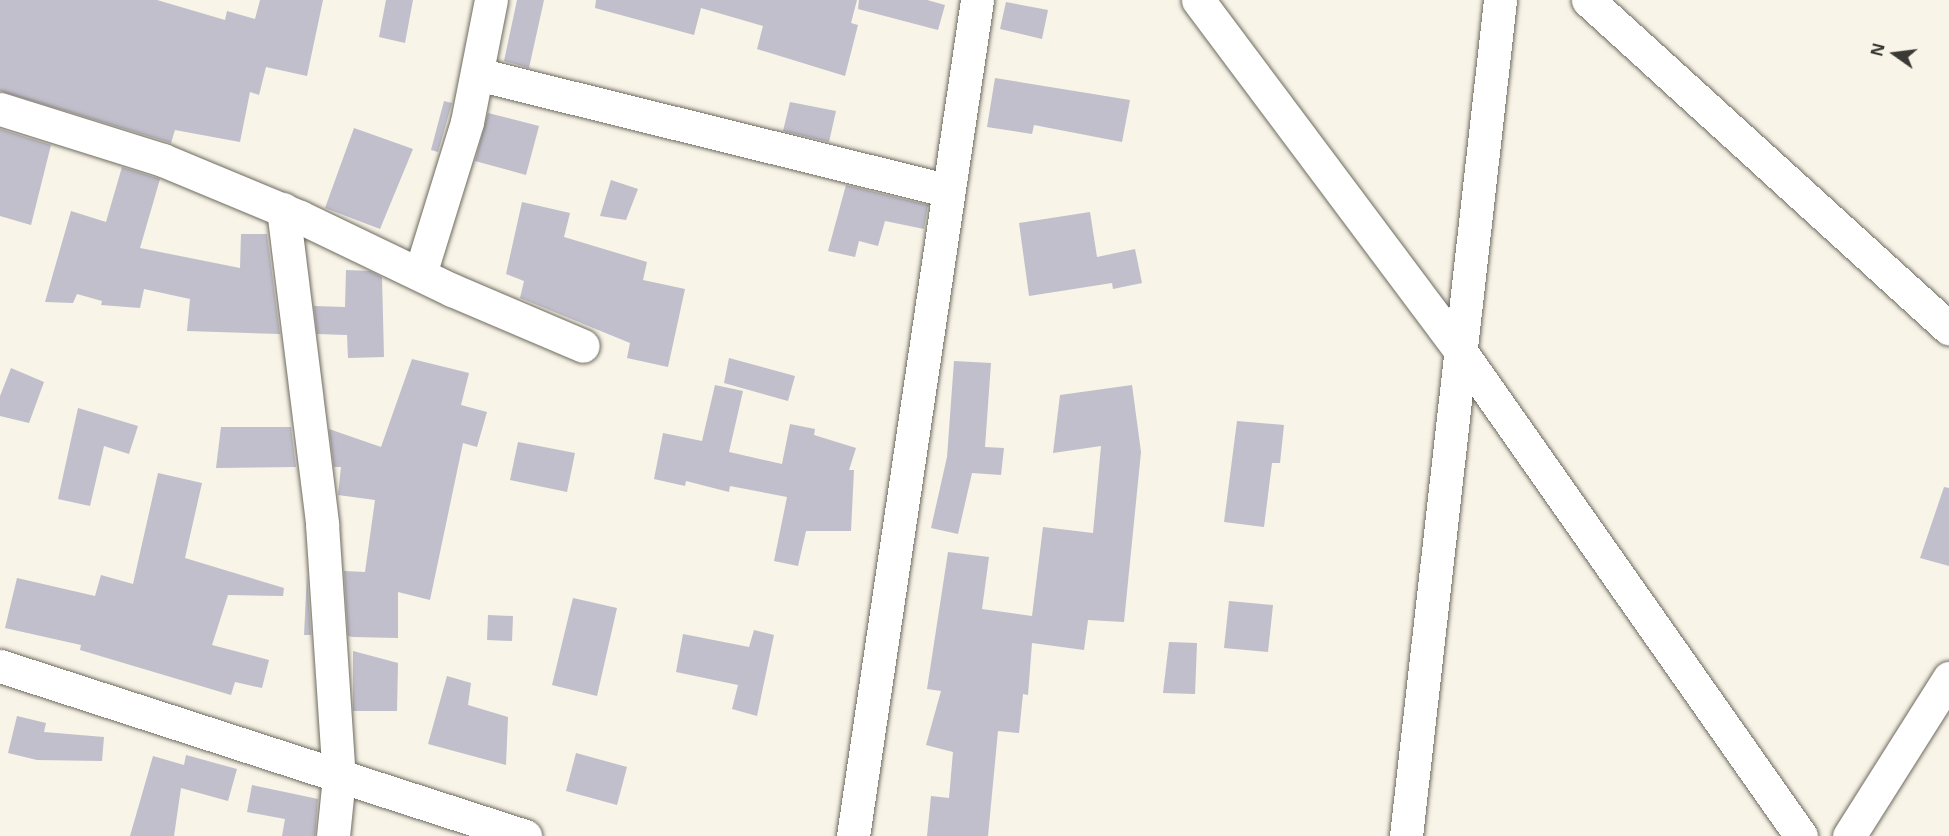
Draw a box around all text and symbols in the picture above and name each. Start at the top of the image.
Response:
north arrow [1865,24,1925,84]
text: N [1865,41,1890,59]

